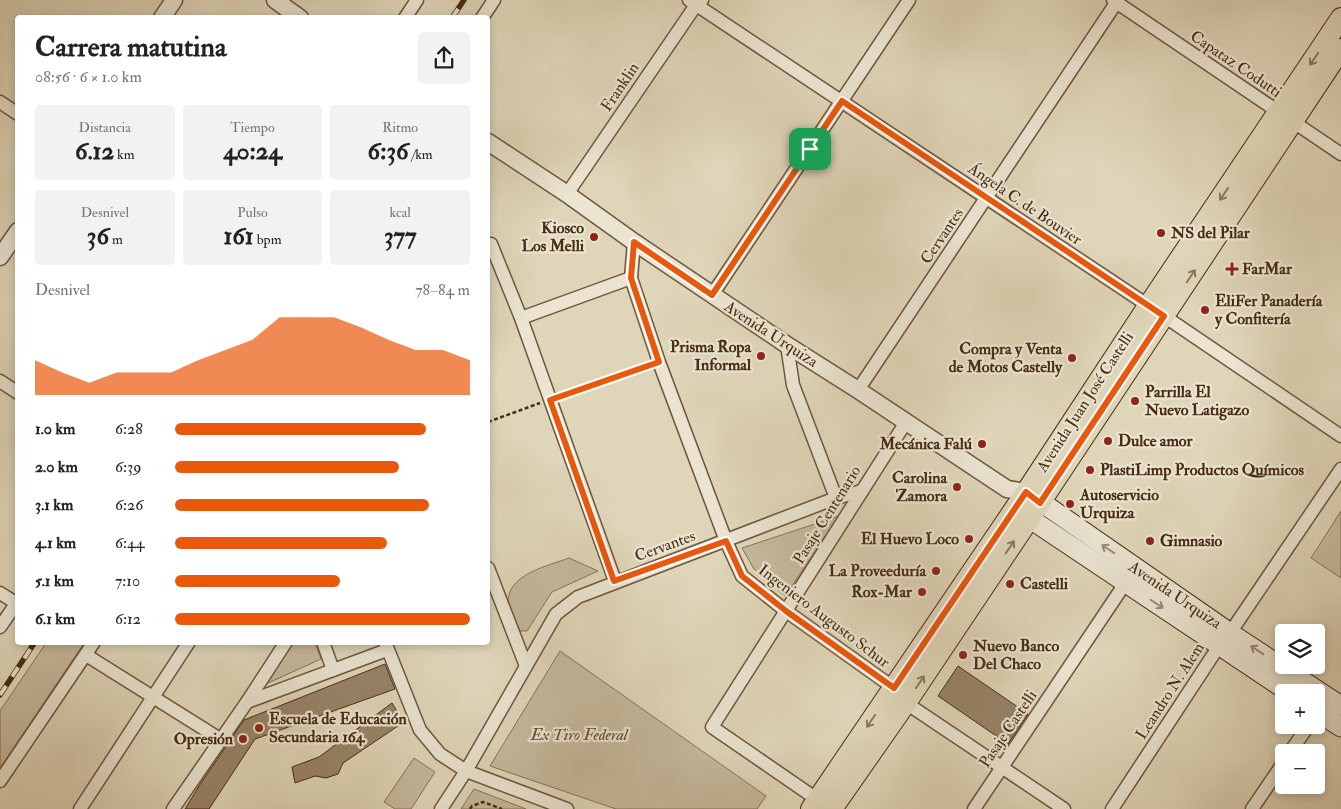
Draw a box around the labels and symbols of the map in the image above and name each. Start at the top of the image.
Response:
street label: Capataz Codutti [1186,26,1285,103]
one-way arrow [1309,51,1319,65]
street label: Franklin [596,59,644,115]
pin [789,128,831,170]
street label: Ángela C. de Bouvier [963,157,1086,250]
one-way arrow [1218,187,1229,201]
street label: Cervantes [916,204,968,268]
place label: Kiosco Los Melli [521,218,585,256]
place label: NS del Pilar [1170,223,1251,243]
marker: NS del Pilar [1155,227,1167,239]
marker: Kiosco Los Melli [588,231,600,243]
place label: FarMar [1242,259,1293,279]
marker: FarMar [1226,263,1238,275]
one-way arrow [1186,269,1196,283]
place label: EliFer Panadería y Confitería [1214,291,1323,330]
street label: Avenida Urquiza [720,296,822,372]
marker: EliFer Panadería y Confitería [1199,304,1211,316]
street label: Avenida Juan José Castelli [1032,328,1139,477]
place label: Prisma Ropa Informal [670,337,752,375]
place label: Compra y Venta de Motos Castelly [949,339,1063,378]
marker: Prisma Ropa Informal [755,350,767,362]
marker: Compra y Venta de Motos Castelly [1066,352,1078,364]
place label: Parrilla El Nuevo Latigazo [1144,382,1250,421]
marker: Parrilla El Nuevo Latigazo [1129,395,1141,407]
place label: Dulce amor [1118,431,1193,451]
place label: Mecánica Falú [879,434,973,454]
marker: Dulce amor [1102,435,1114,447]
marker: Mecánica Falú [976,438,988,450]
place label: PlastiLimp Productos Químicos [1100,460,1304,481]
street label: Pasaje Centenario [789,462,865,568]
marker: PlastiLimp Productos Químicos [1084,464,1096,476]
place label: Carolina Zamora [892,468,947,506]
marker: Carolina Zamora [951,481,963,493]
place label: Autoservicio Urquiza [1079,485,1159,524]
marker: Autoservicio Urquiza [1064,498,1076,510]
street label: Cervantes [632,526,698,566]
place label: El Huevo Loco [861,529,959,549]
place label: Gimnasio [1160,531,1223,551]
marker: El Huevo Loco [963,533,975,545]
marker: Gimnasio [1144,535,1156,547]
one-way arrow [1004,540,1015,554]
one-way arrow [1101,544,1115,554]
street label: Avenida Urquiza [1124,556,1226,634]
street label: Ingeniero Augusto Schur [754,560,894,672]
place label: La Proveeduría [829,561,926,581]
marker: La Proveeduría [930,565,942,577]
place label: Castelli [1020,574,1069,594]
marker: Castelli [1004,578,1016,590]
place label: Rox-Mar [851,582,913,602]
marker: Rox-Mar [916,586,928,598]
one-way arrow [1150,598,1164,609]
place label: Nuevo Banco Del Chaco [972,636,1059,674]
street label: Leandro N. Alem [1131,638,1209,743]
one-way arrow [1250,645,1264,655]
marker: Nuevo Banco Del Chaco [957,649,969,661]
one-way arrow [915,676,925,690]
street label: Pasaje Castelli [975,686,1041,772]
place label: Escuela de Educación Secundaria 164 [269,709,407,747]
one-way arrow [866,714,877,728]
marker: Escuela de Educación Secundaria 164 [253,722,265,734]
park label: Ex Tiro Federal [529,725,629,745]
place label: Opresión [174,729,234,750]
marker: Opresión [237,733,249,745]

